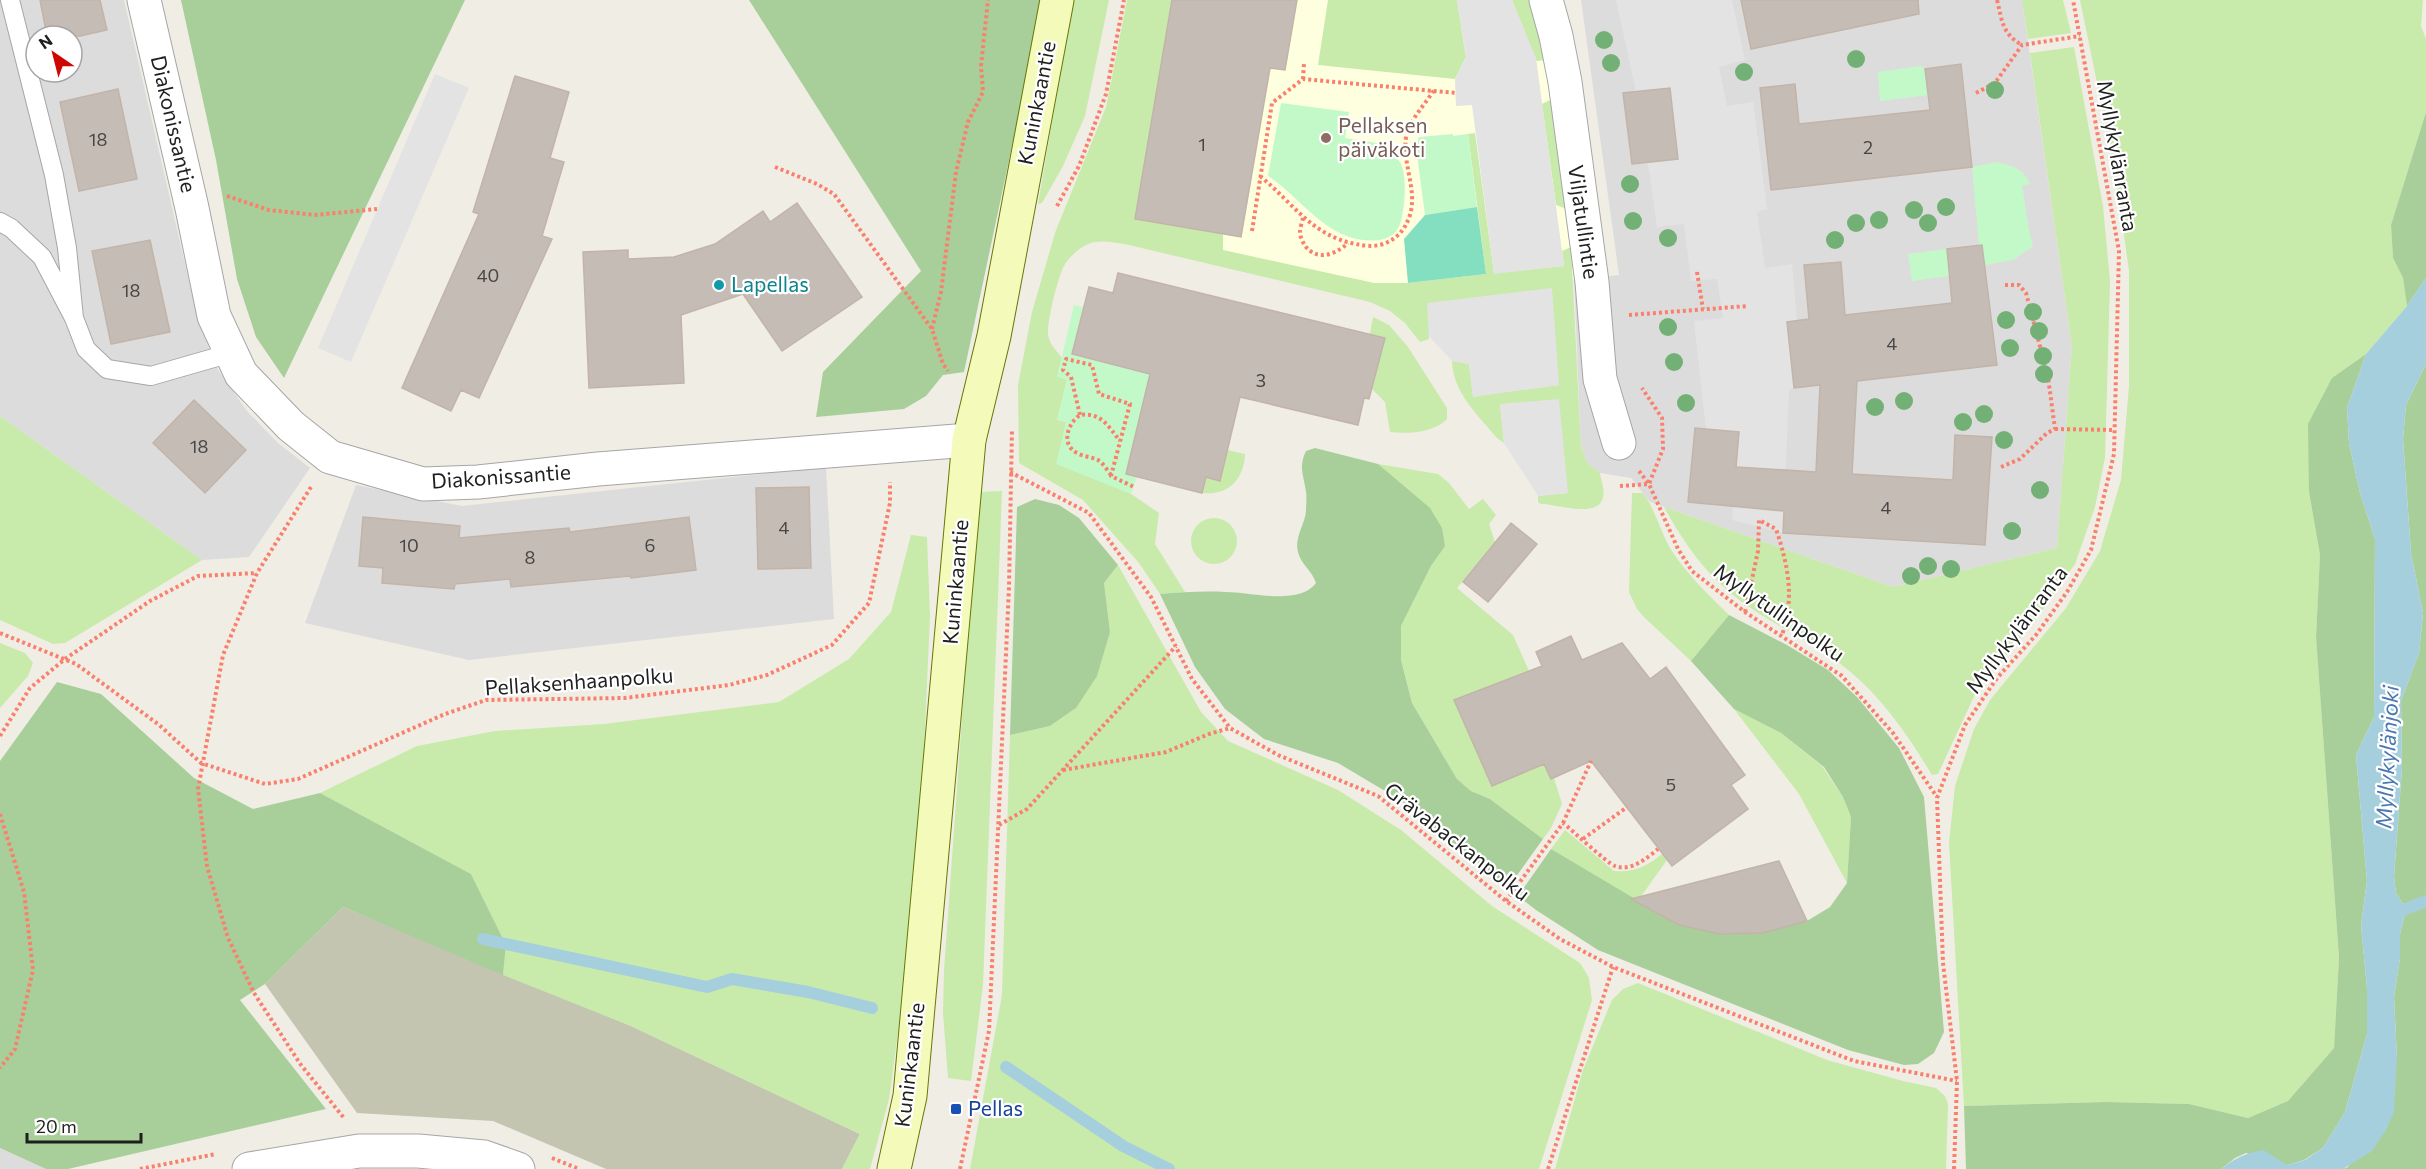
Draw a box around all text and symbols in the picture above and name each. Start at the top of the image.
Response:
north arrow [24,24,84,84]
text: N [35,30,55,53]
street label: Kuninkaantie [1011,39,1060,167]
street label: Diakonissantie [147,53,202,195]
street label: Myllykylänranta [2093,78,2144,233]
place label: Pellaksen päiväkoti [1338,112,1428,161]
house number: 18 [89,128,107,150]
marker: Pellaksen päiväkoti [1319,131,1333,145]
house number: 1 [1198,133,1206,155]
house number: 2 [1863,136,1873,158]
street label: Viljatullintie [1564,163,1605,280]
house number: 40 [477,264,499,286]
place label: Lapellas [731,271,809,296]
marker: Lapellas [712,278,726,292]
house number: 18 [122,279,140,301]
house number: 4 [1887,332,1898,354]
house number: 3 [1256,369,1266,391]
house number: 18 [190,435,208,457]
street label: Diakonissantie [430,458,572,493]
house number: 4 [1881,496,1892,518]
house number: 4 [779,516,790,538]
street label: Kuninkaantie [937,518,972,645]
house number: 10 [399,534,419,556]
house number: 6 [645,534,655,556]
house number: 8 [525,546,536,568]
street label: Myllytullinpolku [1710,557,1850,666]
street label: Myllykylänranta [1960,560,2072,698]
street label: Pellaksenhaanpolku [484,661,674,700]
water label: Myllykylänjoki [2369,683,2404,829]
house number: 5 [1666,773,1676,795]
street label: Grävabackanpolku [1380,776,1536,905]
street label: Kuninkaantie [888,1001,929,1129]
place label: Pellas [968,1095,1023,1120]
marker: Pellas [949,1102,963,1116]
scale bar [27,1106,141,1144]
text: 20 m [36,1115,77,1137]

